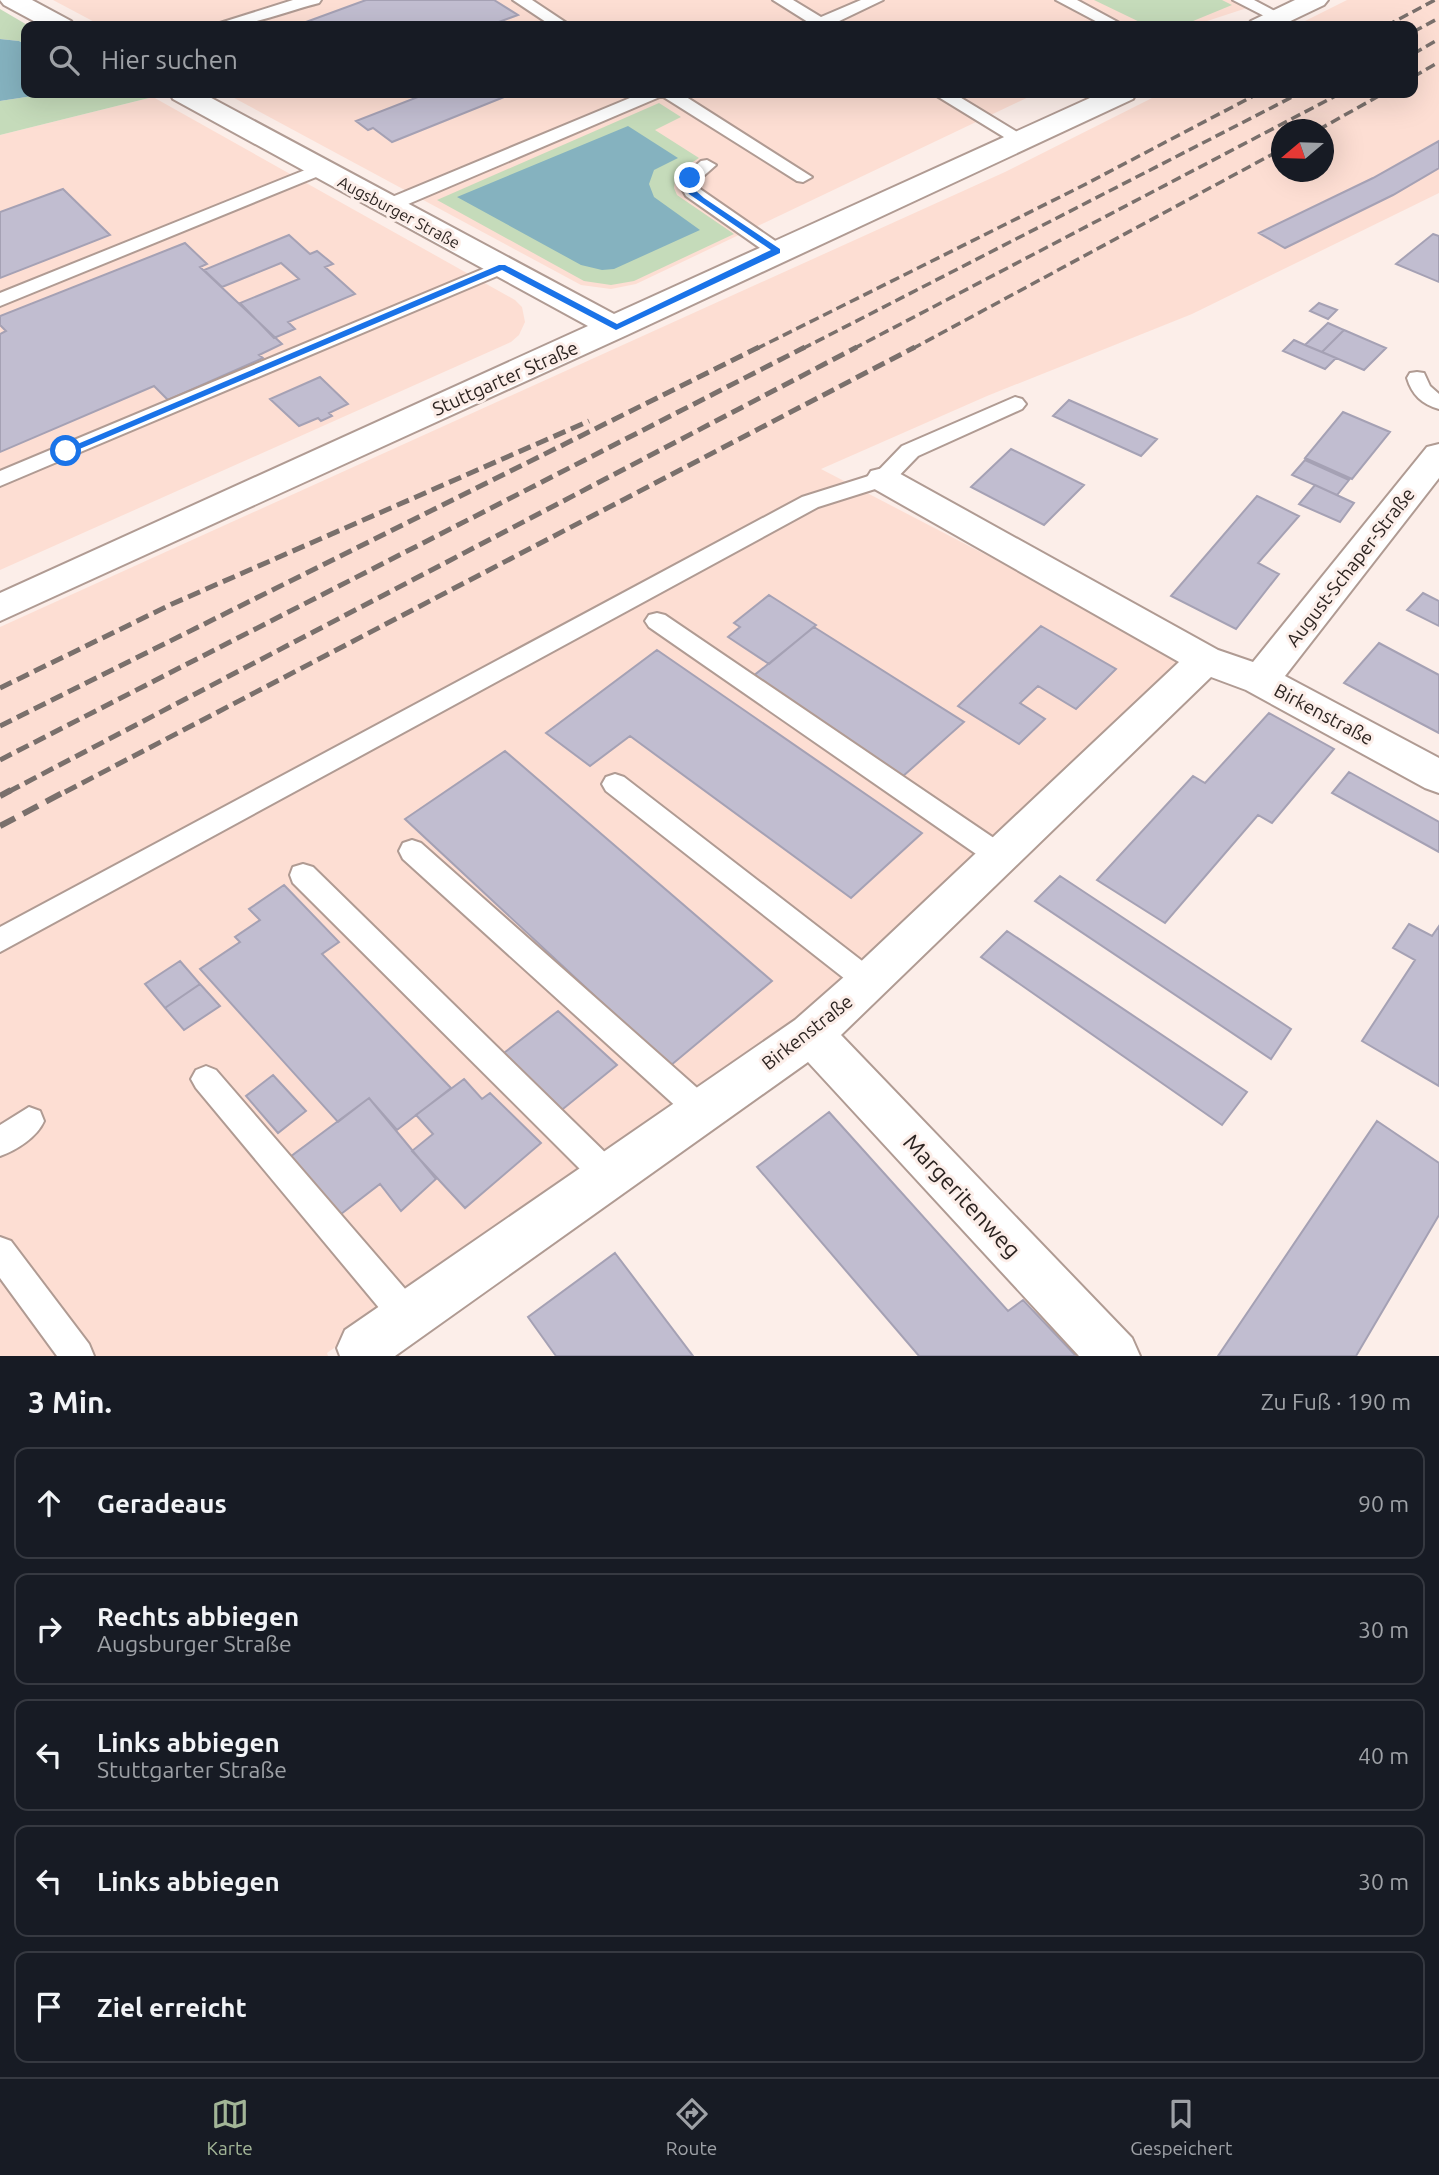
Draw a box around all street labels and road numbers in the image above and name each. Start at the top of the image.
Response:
street label: Augsburger Straße [335,172,463,252]
street label: Stuttgarter Straße [429,336,581,420]
street label: August-Schaper-Straße [1281,483,1419,651]
street label: Birkenstraße [1271,679,1377,749]
street label: Birkenstraße [757,990,857,1074]
street label: Margeritenweg [899,1129,1026,1262]

